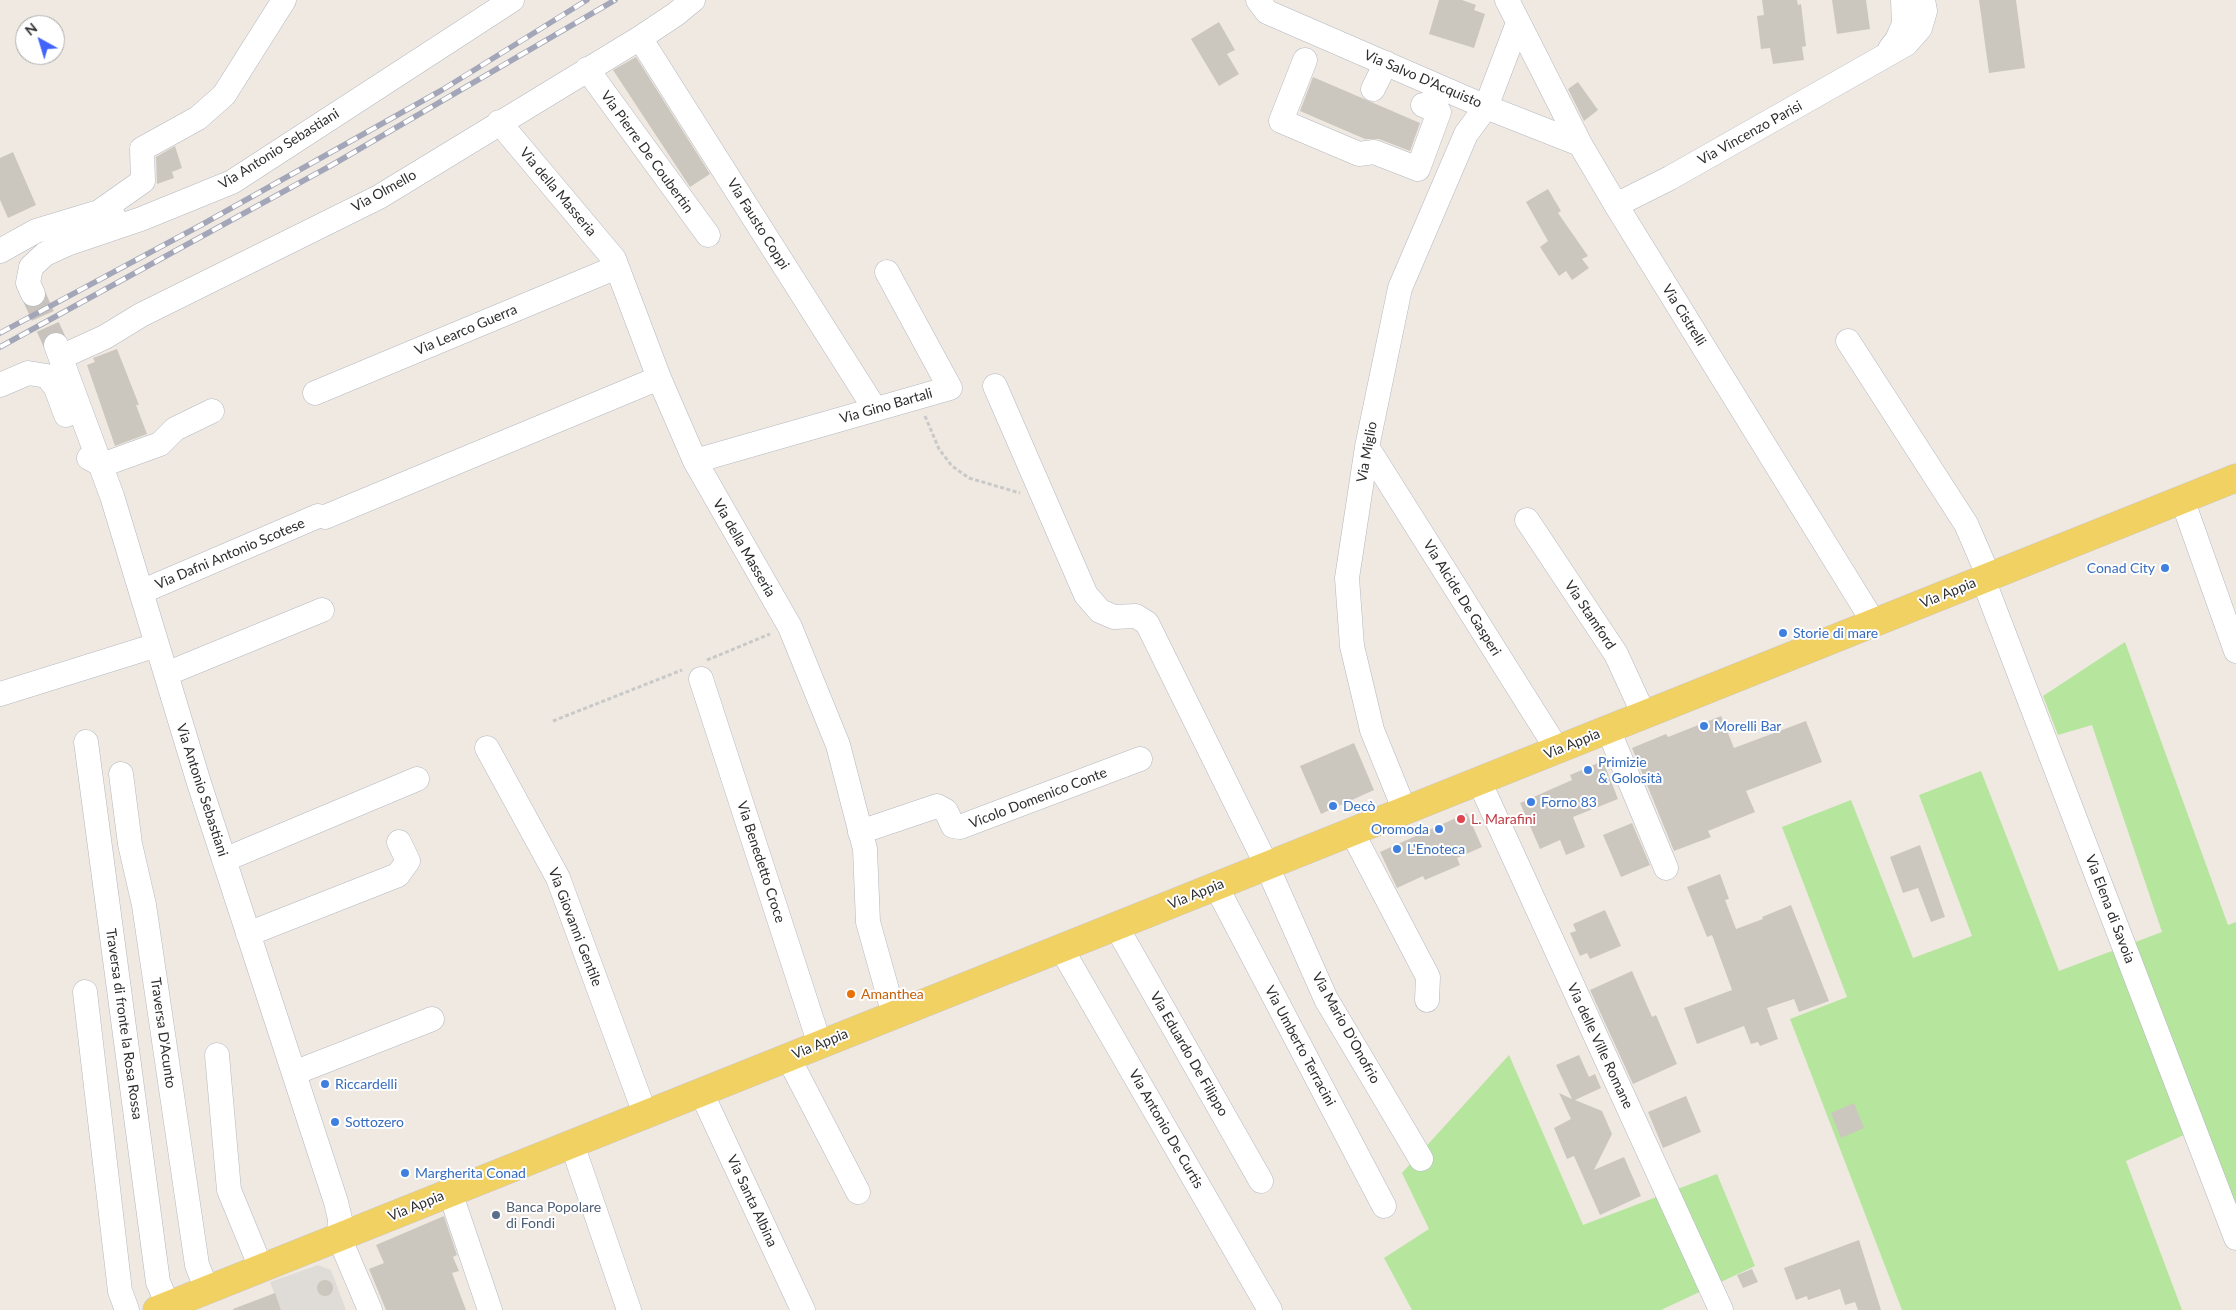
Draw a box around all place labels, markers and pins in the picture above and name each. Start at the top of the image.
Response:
place label: Conad City [2087,560,2155,576]
marker: Conad City [2159,562,2171,574]
place label: Storie di mare [1793,625,1878,641]
marker: Storie di mare [1777,627,1789,639]
place label: Morelli Bar [1714,718,1781,734]
marker: Morelli Bar [1698,720,1710,732]
place label: Primizie & Golosità [1598,754,1662,786]
marker: Primizie & Golosità [1582,764,1594,776]
place label: Forno 83 [1541,794,1597,810]
marker: Forno 83 [1525,796,1537,808]
place label: Decò [1343,798,1375,814]
marker: Decò [1327,800,1339,812]
place label: L. Marafini [1471,811,1536,827]
marker: L. Marafini [1455,813,1467,825]
place label: Oromoda [1371,821,1429,837]
marker: Oromoda [1433,823,1445,835]
place label: L'Enoteca [1407,841,1465,857]
marker: L'Enoteca [1391,843,1403,855]
place label: Amanthea [861,986,924,1002]
marker: Amanthea [845,988,857,1000]
place label: Riccardelli [335,1076,397,1092]
marker: Riccardelli [319,1078,331,1090]
place label: Sottozero [345,1114,404,1130]
marker: Sottozero [329,1116,341,1128]
place label: Margherita Conad [415,1165,526,1181]
marker: Margherita Conad [399,1167,411,1179]
place label: Banca Popolare di Fondi [506,1199,601,1232]
marker: Banca Popolare di Fondi [490,1209,502,1221]

